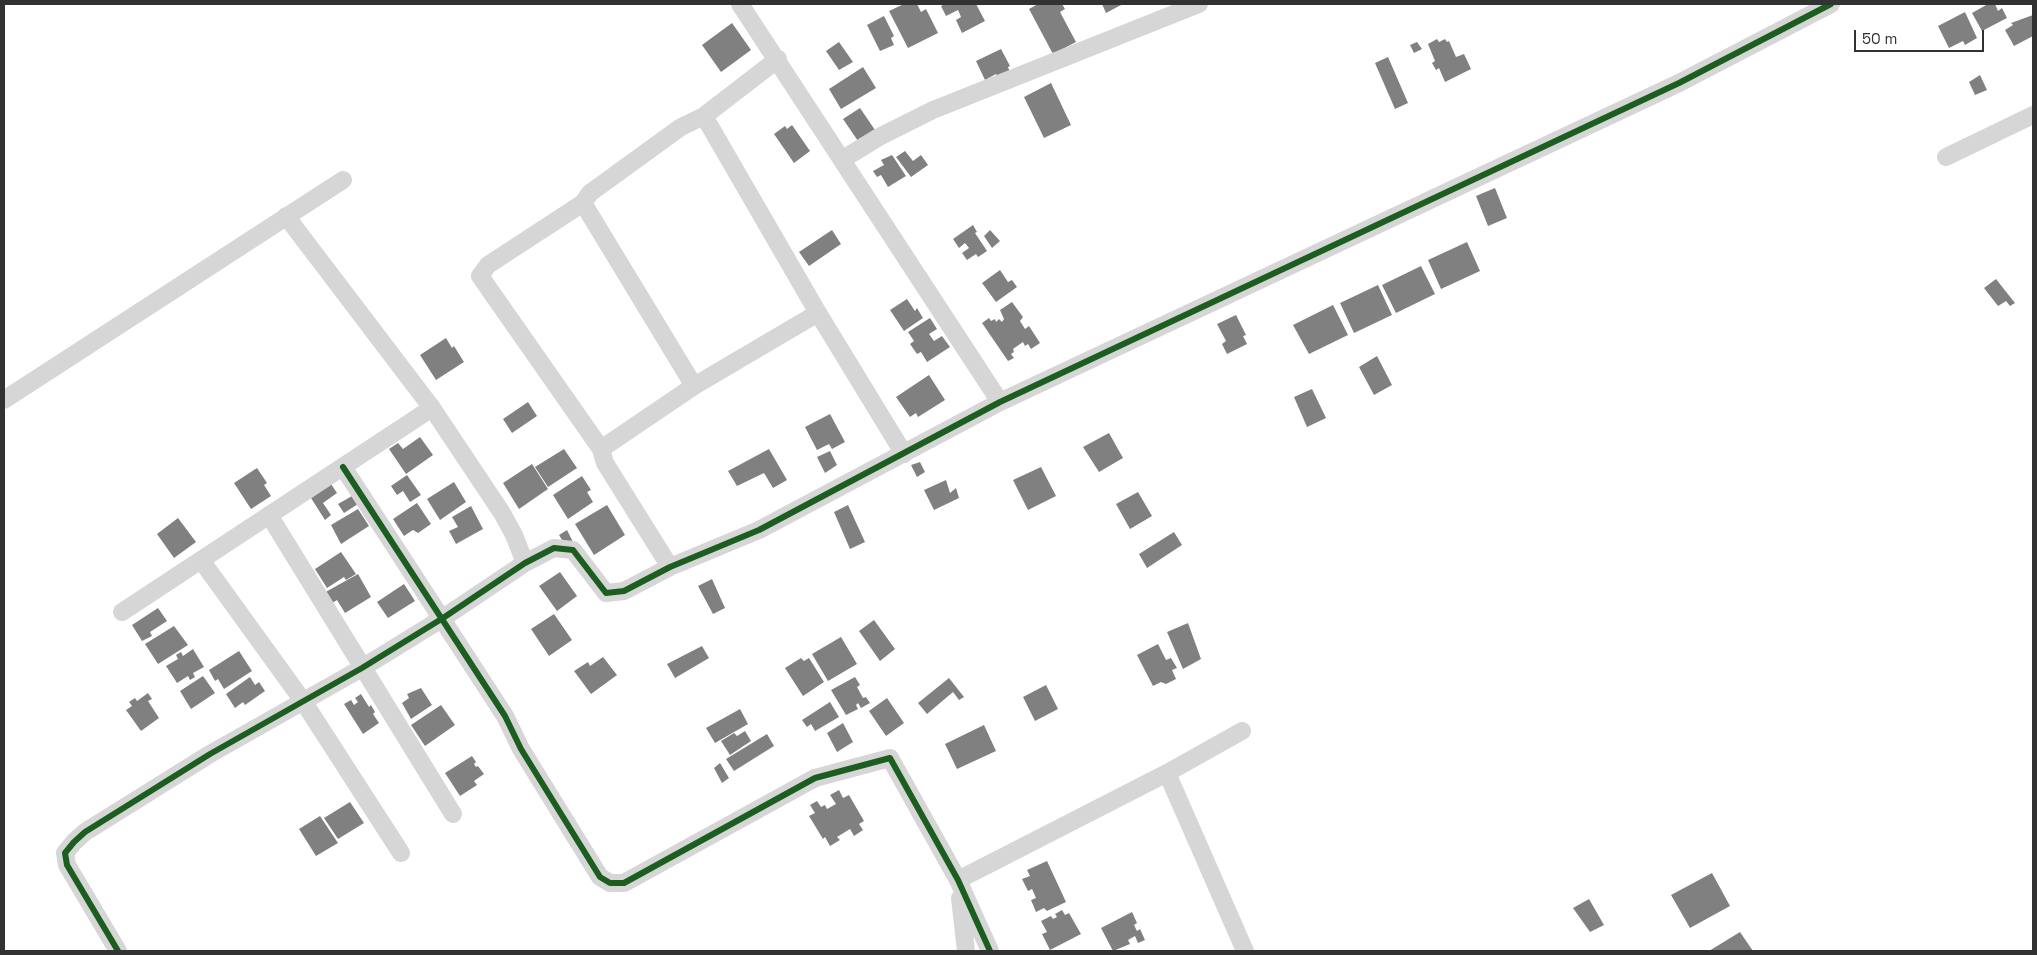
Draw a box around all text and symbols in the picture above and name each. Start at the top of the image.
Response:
scale bar [1857,20,1987,52]
text: 50 m [1862,29,1897,48]

